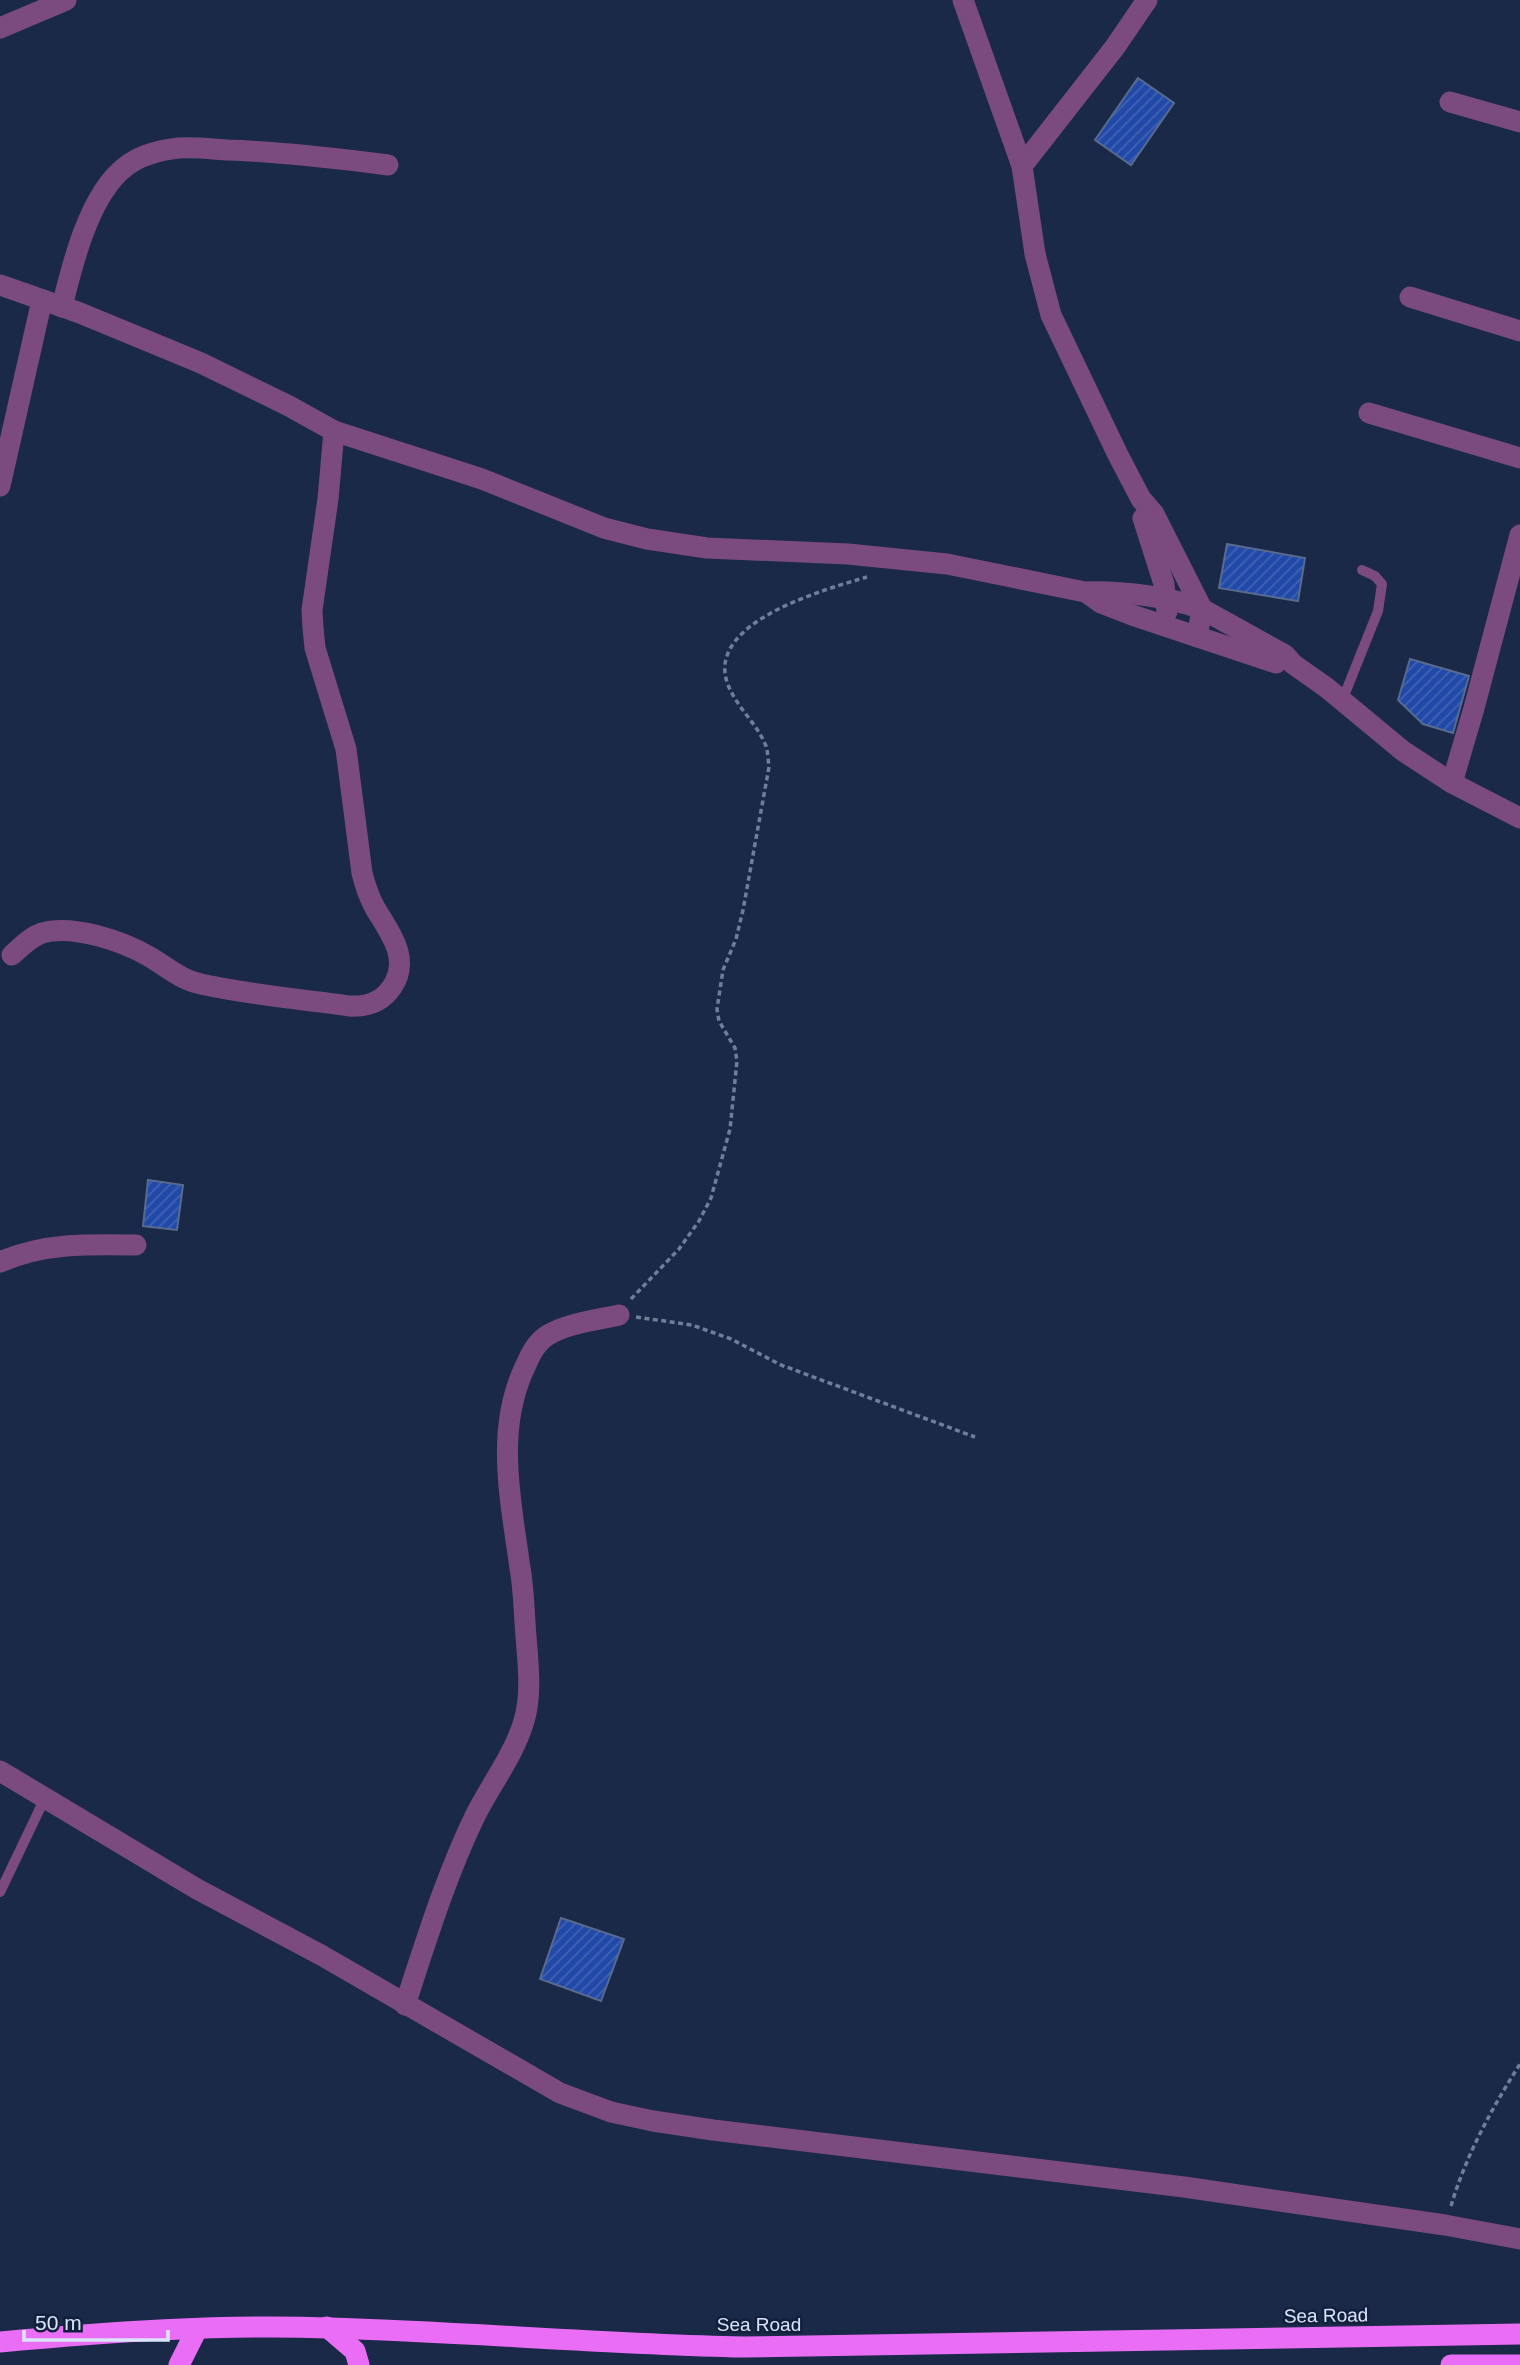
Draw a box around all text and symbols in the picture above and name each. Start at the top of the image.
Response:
scale bar [24,2298,168,2342]
street label: Sea Road [1284,2304,1368,2327]
text: 50 m [35,2311,82,2334]
street label: Sea Road [717,2314,801,2335]

